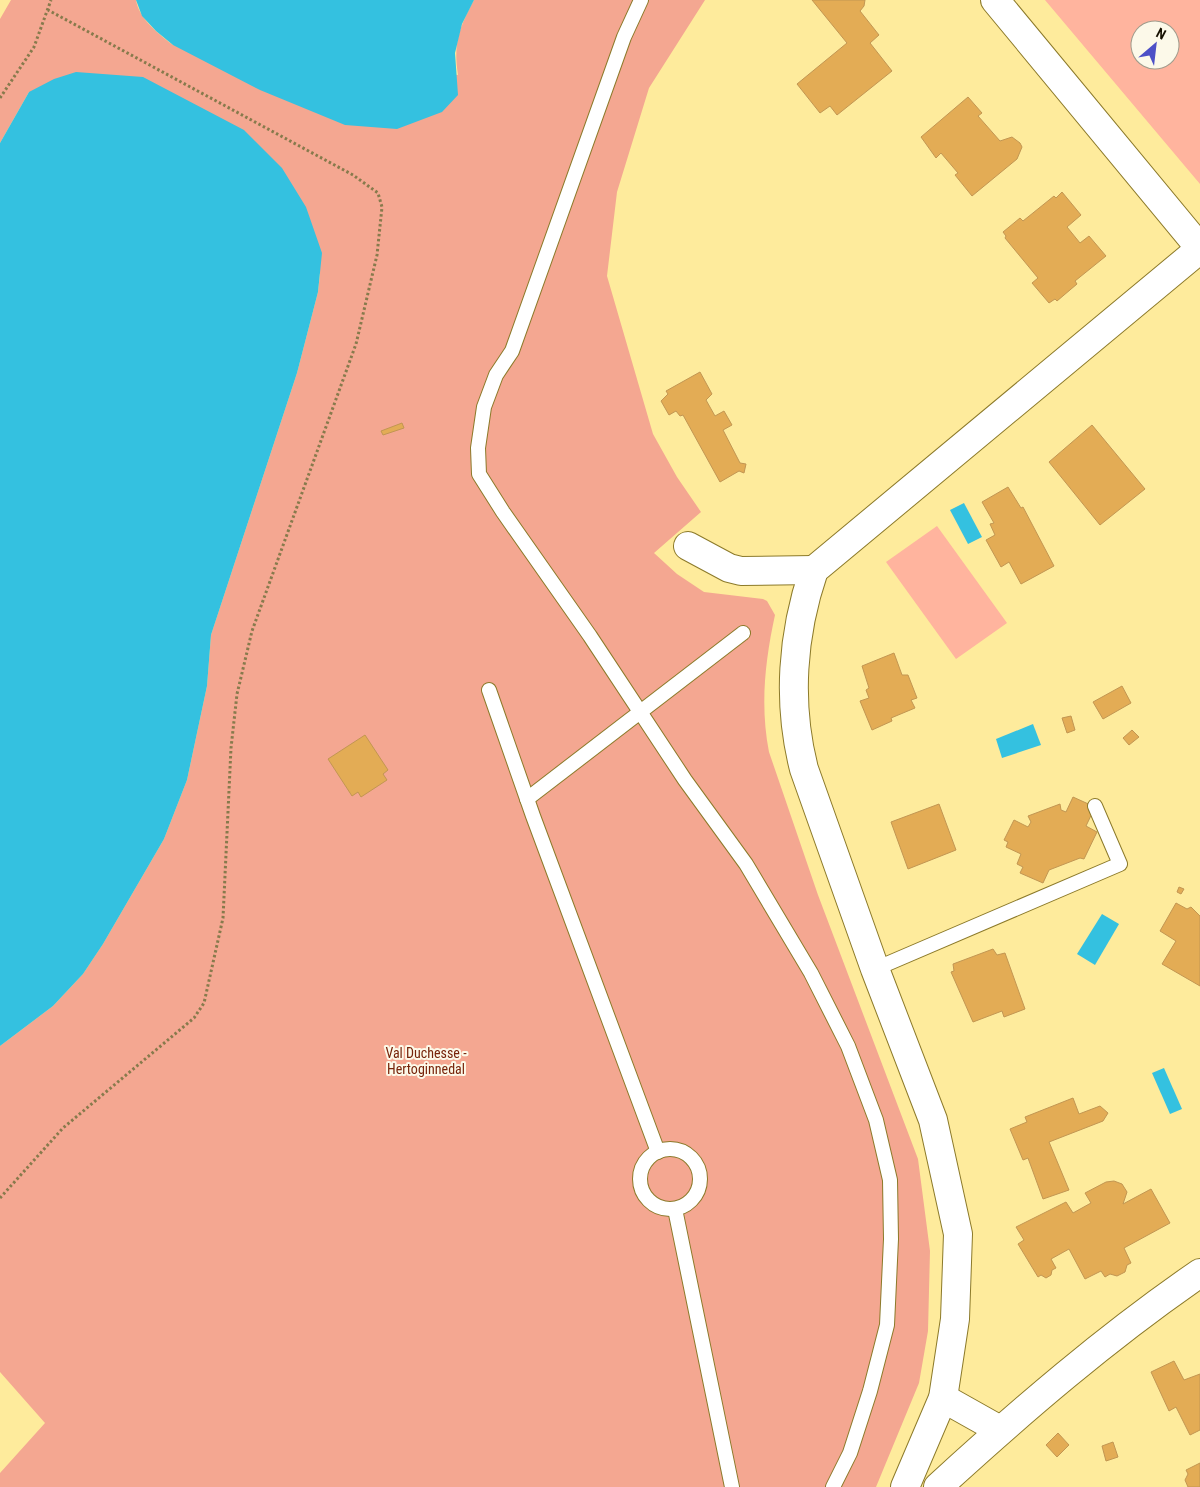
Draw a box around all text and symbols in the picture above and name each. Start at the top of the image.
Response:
north arrow [1130,20,1180,70]
text: N [1154,24,1169,43]
park label: Val Duchesse - Hertoginnedal [385,1045,467,1077]

